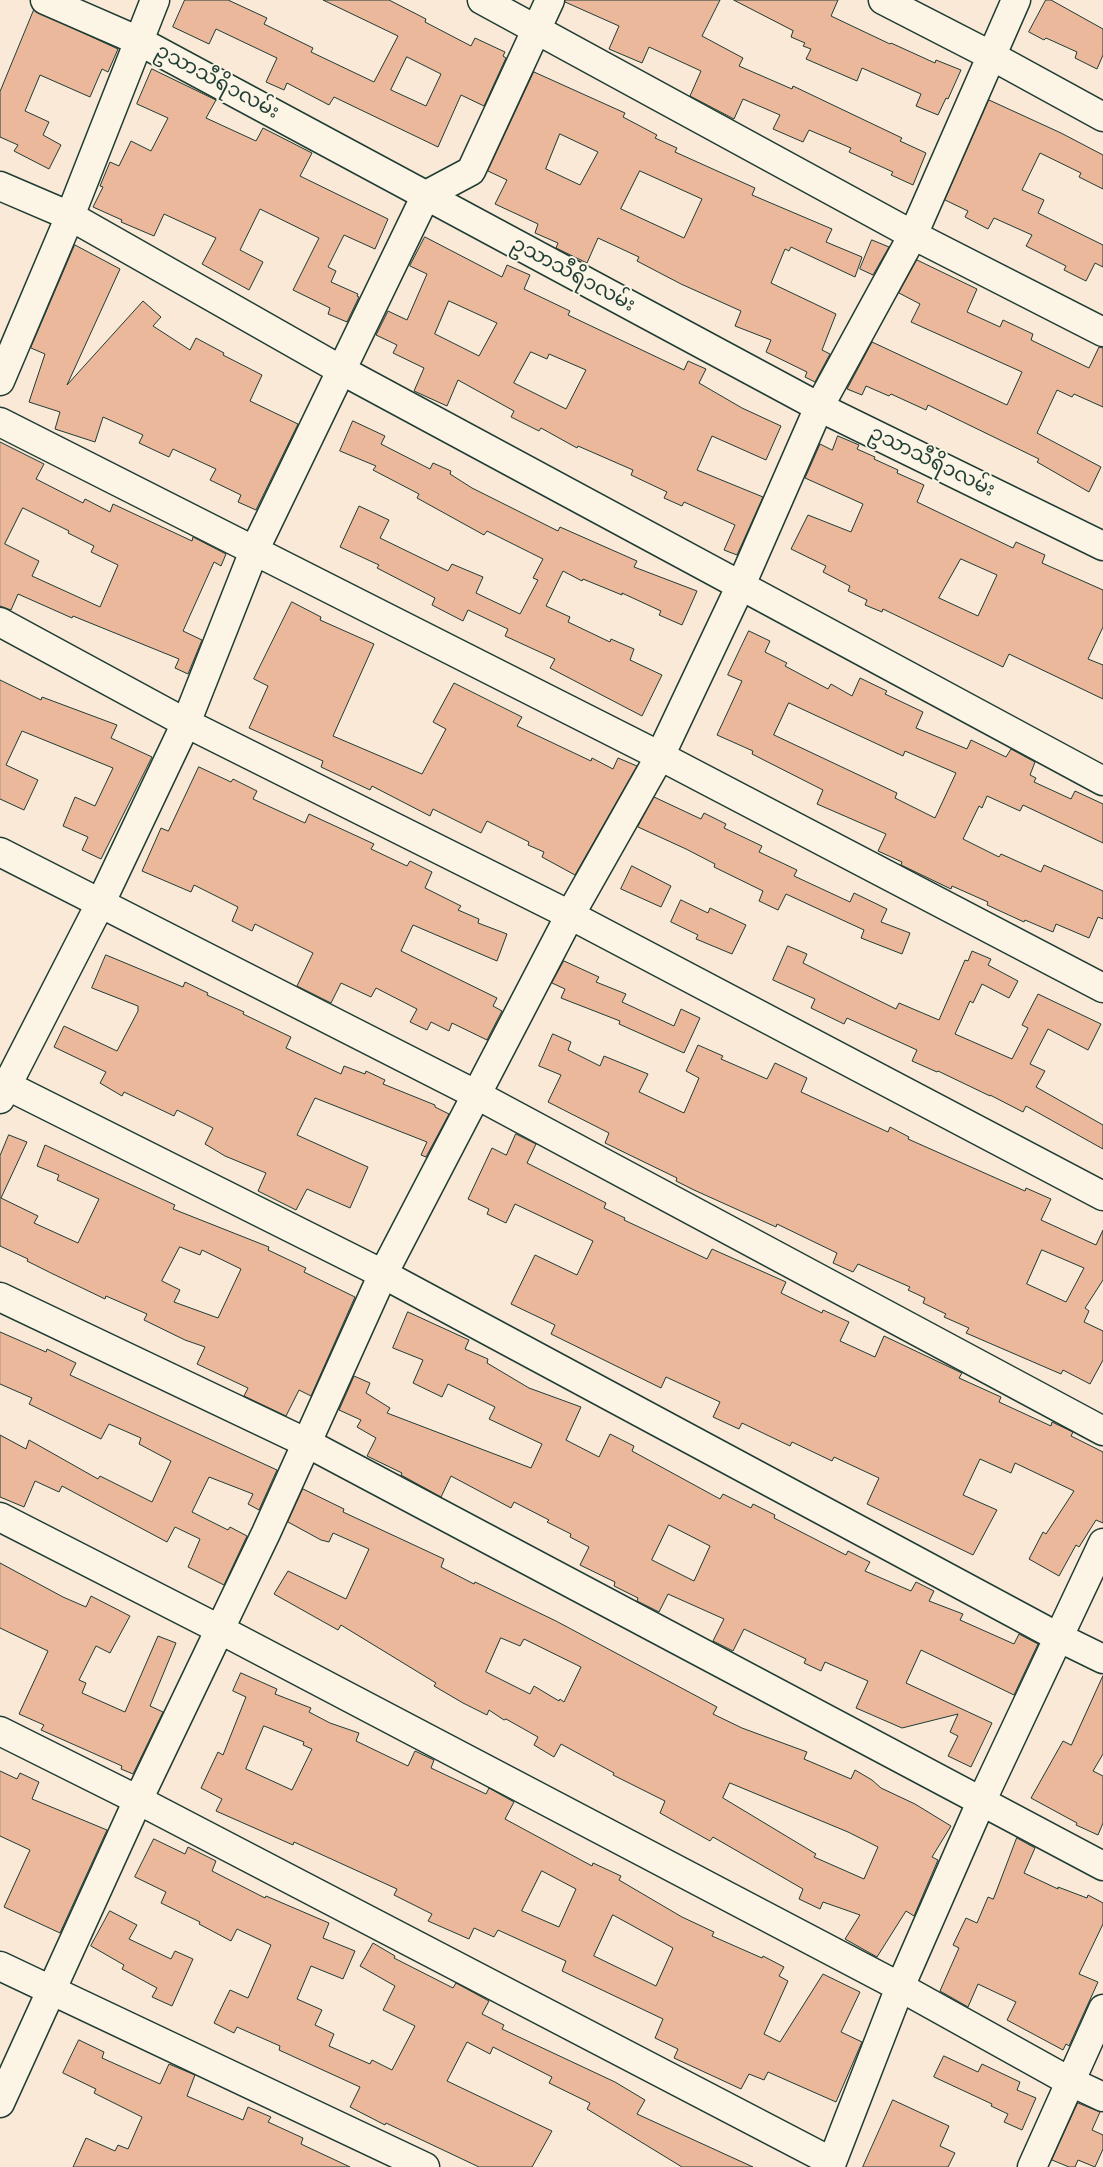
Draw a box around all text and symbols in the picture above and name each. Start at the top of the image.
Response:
street label: ဥသာသီရိ၁လမ်း [151,39,283,125]
street label: ဥသာသီရိ၁လမ်း [507,232,639,318]
street label: ဥသာသီရိ၁လမ်း [865,421,999,503]

